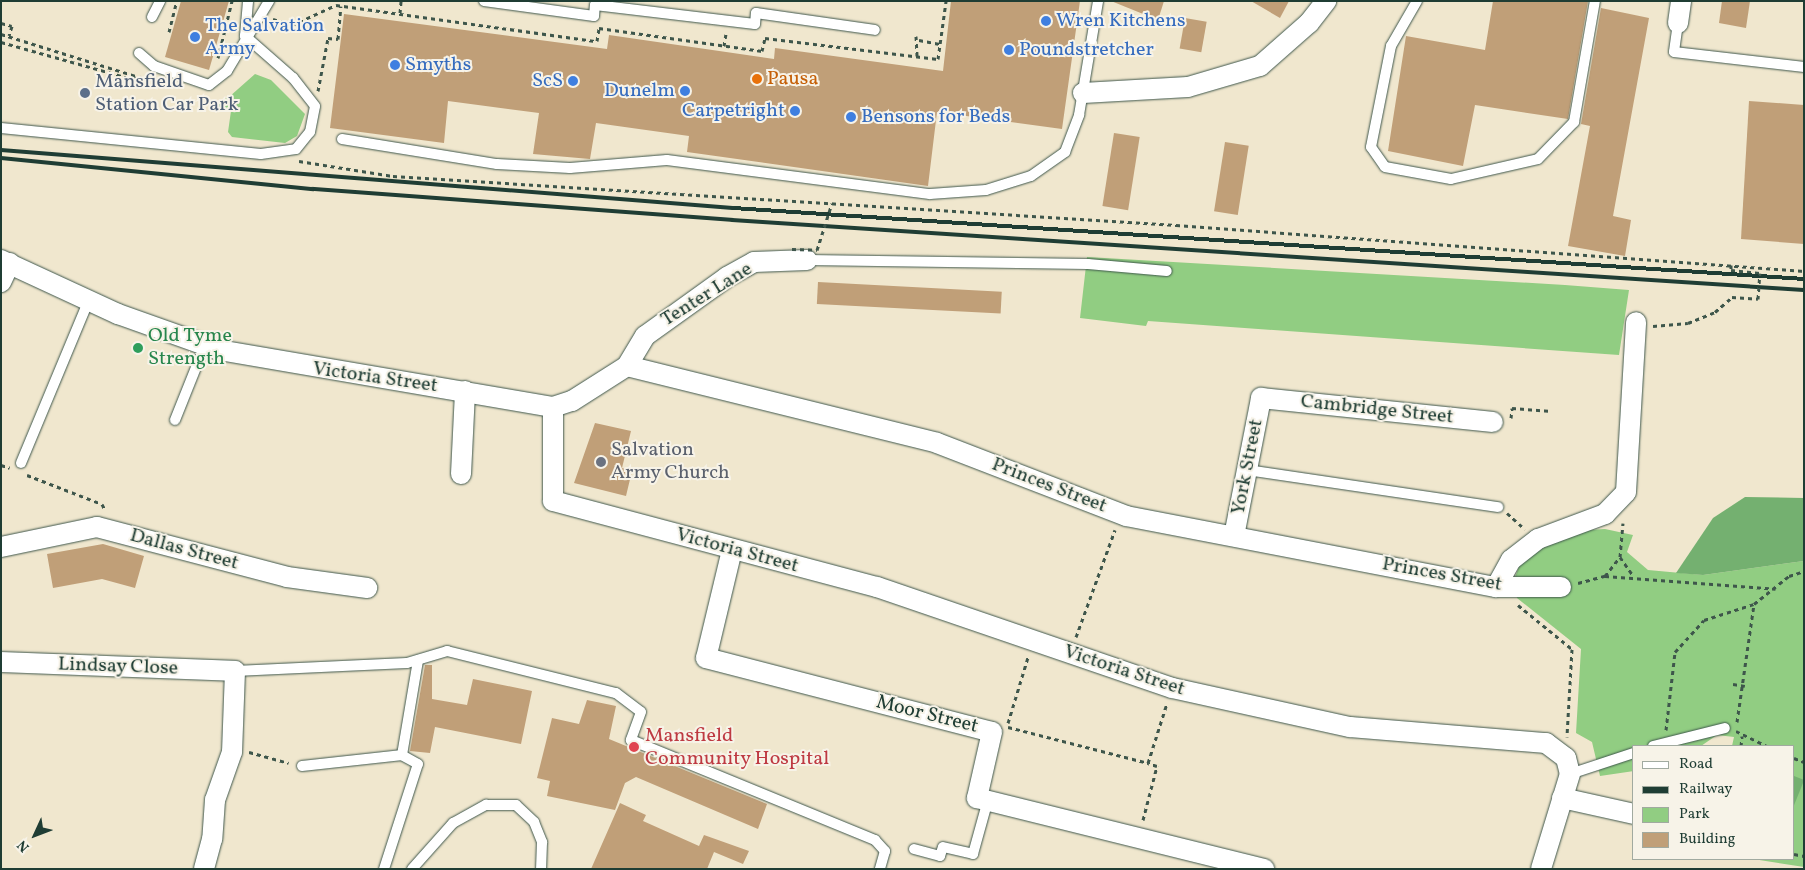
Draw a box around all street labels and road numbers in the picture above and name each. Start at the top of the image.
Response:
street label: Tenter Lane [657,258,757,332]
street label: Victoria Street [311,357,439,399]
street label: Cambridge Street [1299,390,1455,430]
street label: York Street [1227,417,1269,517]
street label: Princes Street [988,453,1110,519]
street label: Victoria Street [673,523,801,579]
street label: Dallas Street [127,524,241,576]
street label: Princes Street [1380,553,1504,597]
street label: Victoria Street [1060,640,1188,702]
street label: Lindsay Close [57,653,179,681]
street label: Moor Street [873,691,981,739]

